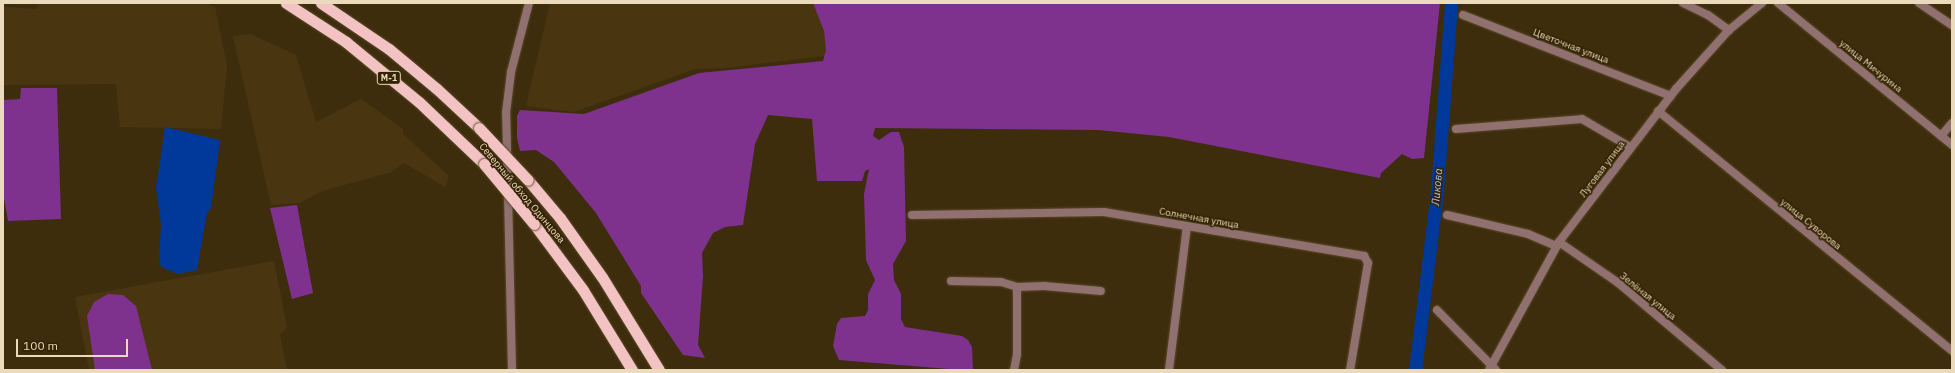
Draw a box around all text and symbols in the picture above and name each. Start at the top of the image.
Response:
street label: Цветочная улица [1531,26,1611,66]
street label: улица Мичурина [1837,37,1905,95]
road number: М-1 [376,71,402,85]
street label: Луговая улица [1577,138,1627,200]
street label: Северный обход Одинцова [477,140,567,246]
water label: Ликова [1429,168,1445,206]
street label: улица Суворова [1778,196,1844,252]
street label: Солнечная улица [1158,205,1240,231]
street label: Зелёная улица [1617,270,1679,322]
scale bar [18,331,130,357]
text: 100 m [23,338,58,353]

